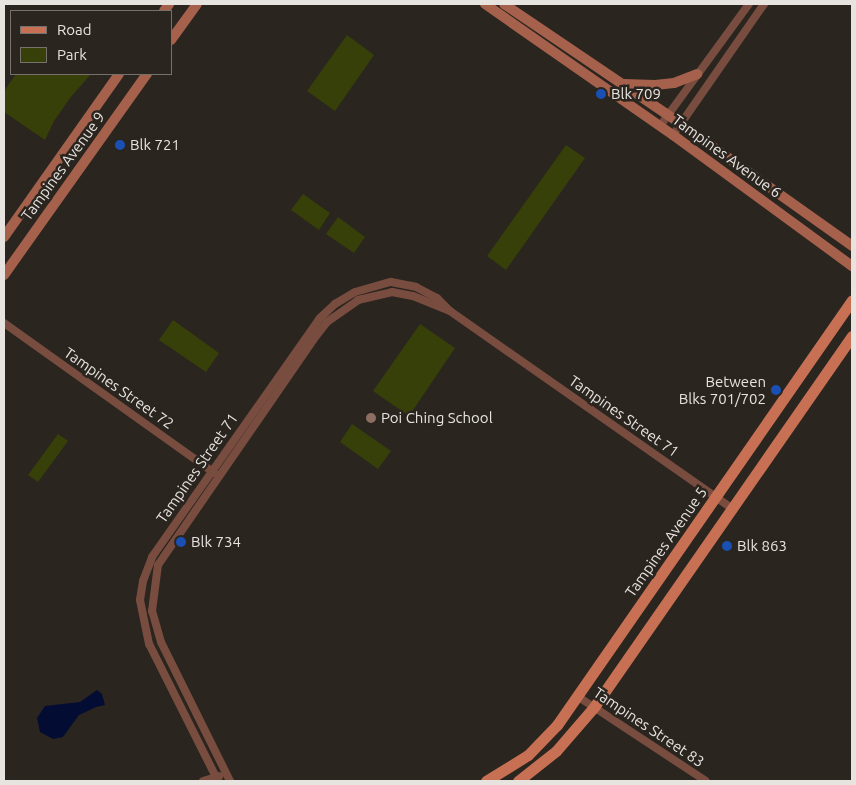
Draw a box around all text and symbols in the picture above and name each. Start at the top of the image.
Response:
legend [10,10,172,75]
text: Road [57,21,92,38]
text: Park [57,46,87,63]
place label: Blk 709 [611,85,661,103]
marker: Blk 709 [595,88,607,100]
street label: Tampines Avenue 9 [17,108,109,224]
street label: Tampines Avenue 6 [669,110,785,202]
place label: Blk 721 [130,136,180,154]
marker: Blk 721 [114,139,126,151]
street label: Tampines Street 72 [61,343,177,433]
street label: Tampines Street 71 [566,371,682,461]
place label: Between Blks 701/702 [679,372,766,407]
marker: Between Blks 701/702 [770,384,782,396]
place label: Poi Ching School [381,409,493,427]
street label: Tampines Street 71 [152,410,242,526]
marker: Poi Ching School [365,412,377,424]
street label: Tampines Avenue 5 [621,484,711,600]
place label: Blk 734 [191,533,241,551]
marker: Blk 734 [175,536,187,548]
place label: Blk 863 [737,537,787,555]
marker: Blk 863 [721,540,733,552]
street label: Tampines Street 83 [590,683,708,771]

